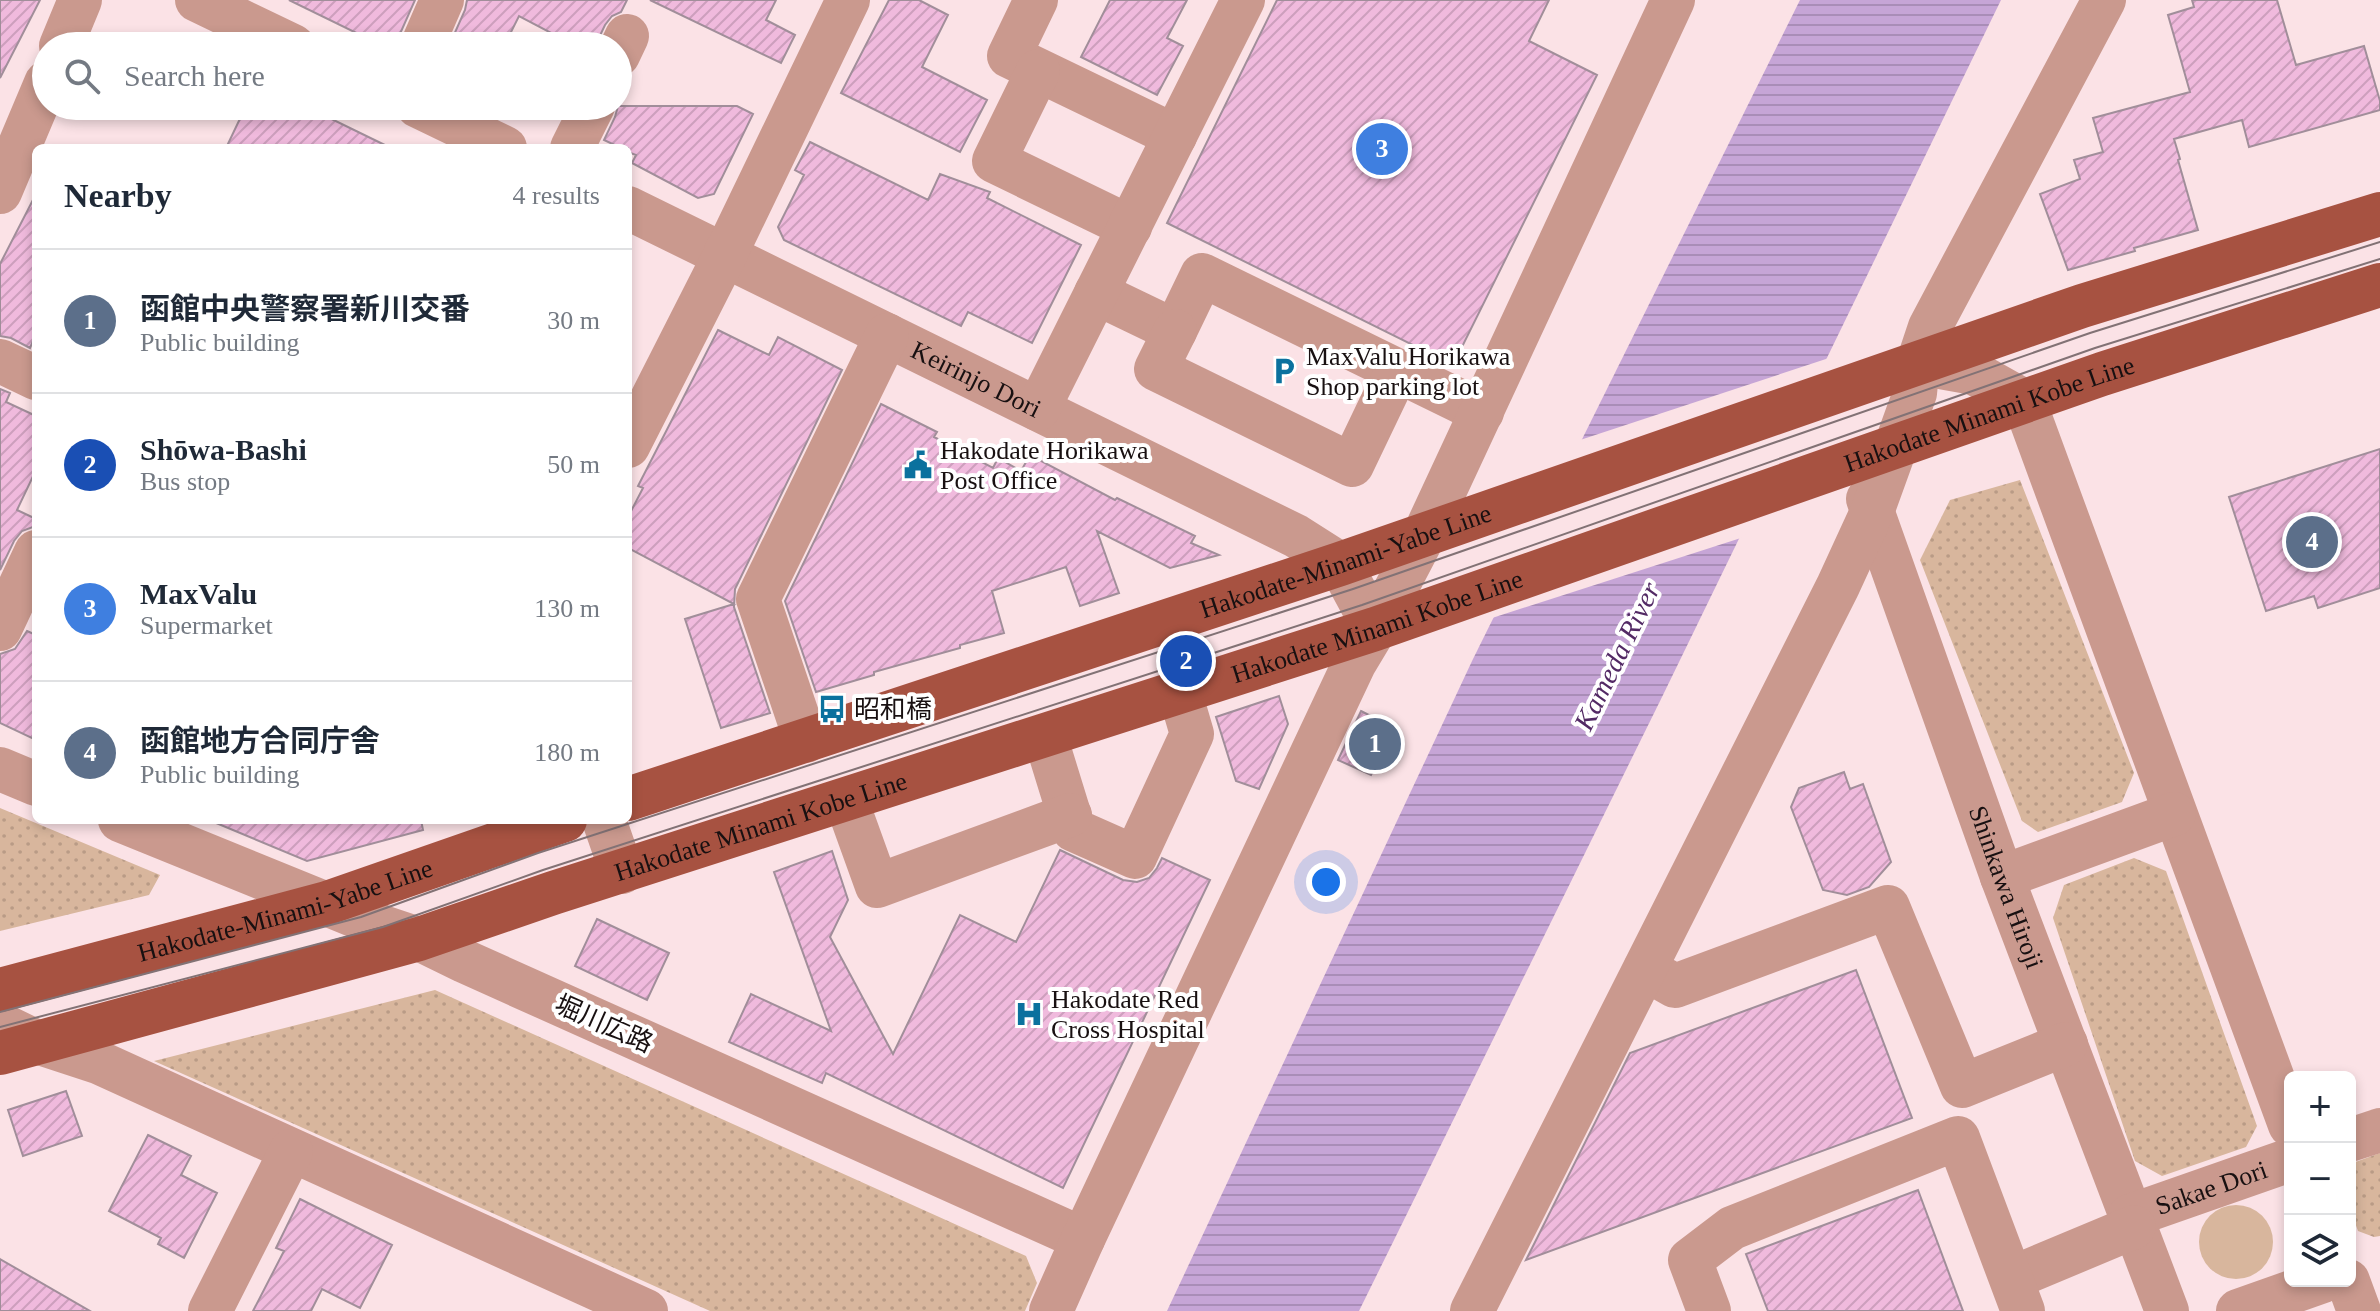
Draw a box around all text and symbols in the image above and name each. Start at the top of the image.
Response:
search box [32,32,632,120]
icon: search [60,54,104,98]
text: Search here [124,59,265,92]
pin: 3 [1356,119,1408,179]
text: Nearby [64,177,172,214]
text: 4 results [513,181,600,210]
text: 函館中央警察署新川交番 [140,292,470,325]
text: 1 [84,306,97,335]
text: 30 m [547,306,600,335]
text: Public building [140,328,300,357]
street label: Keirinjo Dori [907,335,1046,423]
place label: MaxValu Horikawa Shop parking lot [1306,342,1511,401]
street label: Hakodate Minami Kobe Line [1840,350,2138,478]
parking icon: MaxValu Horikawa Shop parking lot [1269,356,1299,386]
text: Shōwa-Bashi [140,433,307,466]
place label: Hakodate Horikawa Post Office [940,436,1149,495]
text: 2 [84,450,97,479]
text: 50 m [547,450,600,479]
public building icon: Hakodate Horikawa Post Office [903,450,933,480]
text: Bus stop [140,467,230,496]
street label: Hakodate-Minami-Yabe Line [1196,498,1495,624]
pin: 4 [2286,512,2338,572]
street label: Hakodate Minami Kobe Line [1228,564,1527,689]
text: MaxValu [140,577,257,610]
water label: Kameda River [1567,577,1666,736]
text: 3 [84,594,97,623]
text: 130 m [534,594,600,623]
text: Supermarket [140,611,273,640]
pin: 2 [1160,631,1212,691]
bus stop icon: 昭和橋 [817,694,847,724]
place label: 昭和橋 [854,695,932,724]
pin: 1 [1349,714,1401,774]
text: 函館地方合同庁舎 [140,724,380,757]
text: 4 [84,738,97,767]
text: 180 m [534,738,600,767]
text: Public building [140,760,300,789]
street label: Hakodate Minami Kobe Line [611,766,911,887]
street label: Shinkawa Hiroji [1963,802,2050,972]
street label: Hakodate-Minami-Yabe Line [135,853,436,967]
your location [1306,862,1346,902]
place label: Hakodate Red Cross Hospital [1051,985,1205,1044]
street label: 堀川広路 [551,990,657,1058]
hospital icon: Hakodate Red Cross Hospital [1014,999,1044,1029]
map controls [2284,1071,2356,1287]
button: + [2284,1071,2356,1143]
button: − [2284,1143,2356,1215]
street label: Sakae Dori [2151,1155,2271,1220]
button: layers [2284,1215,2356,1287]

